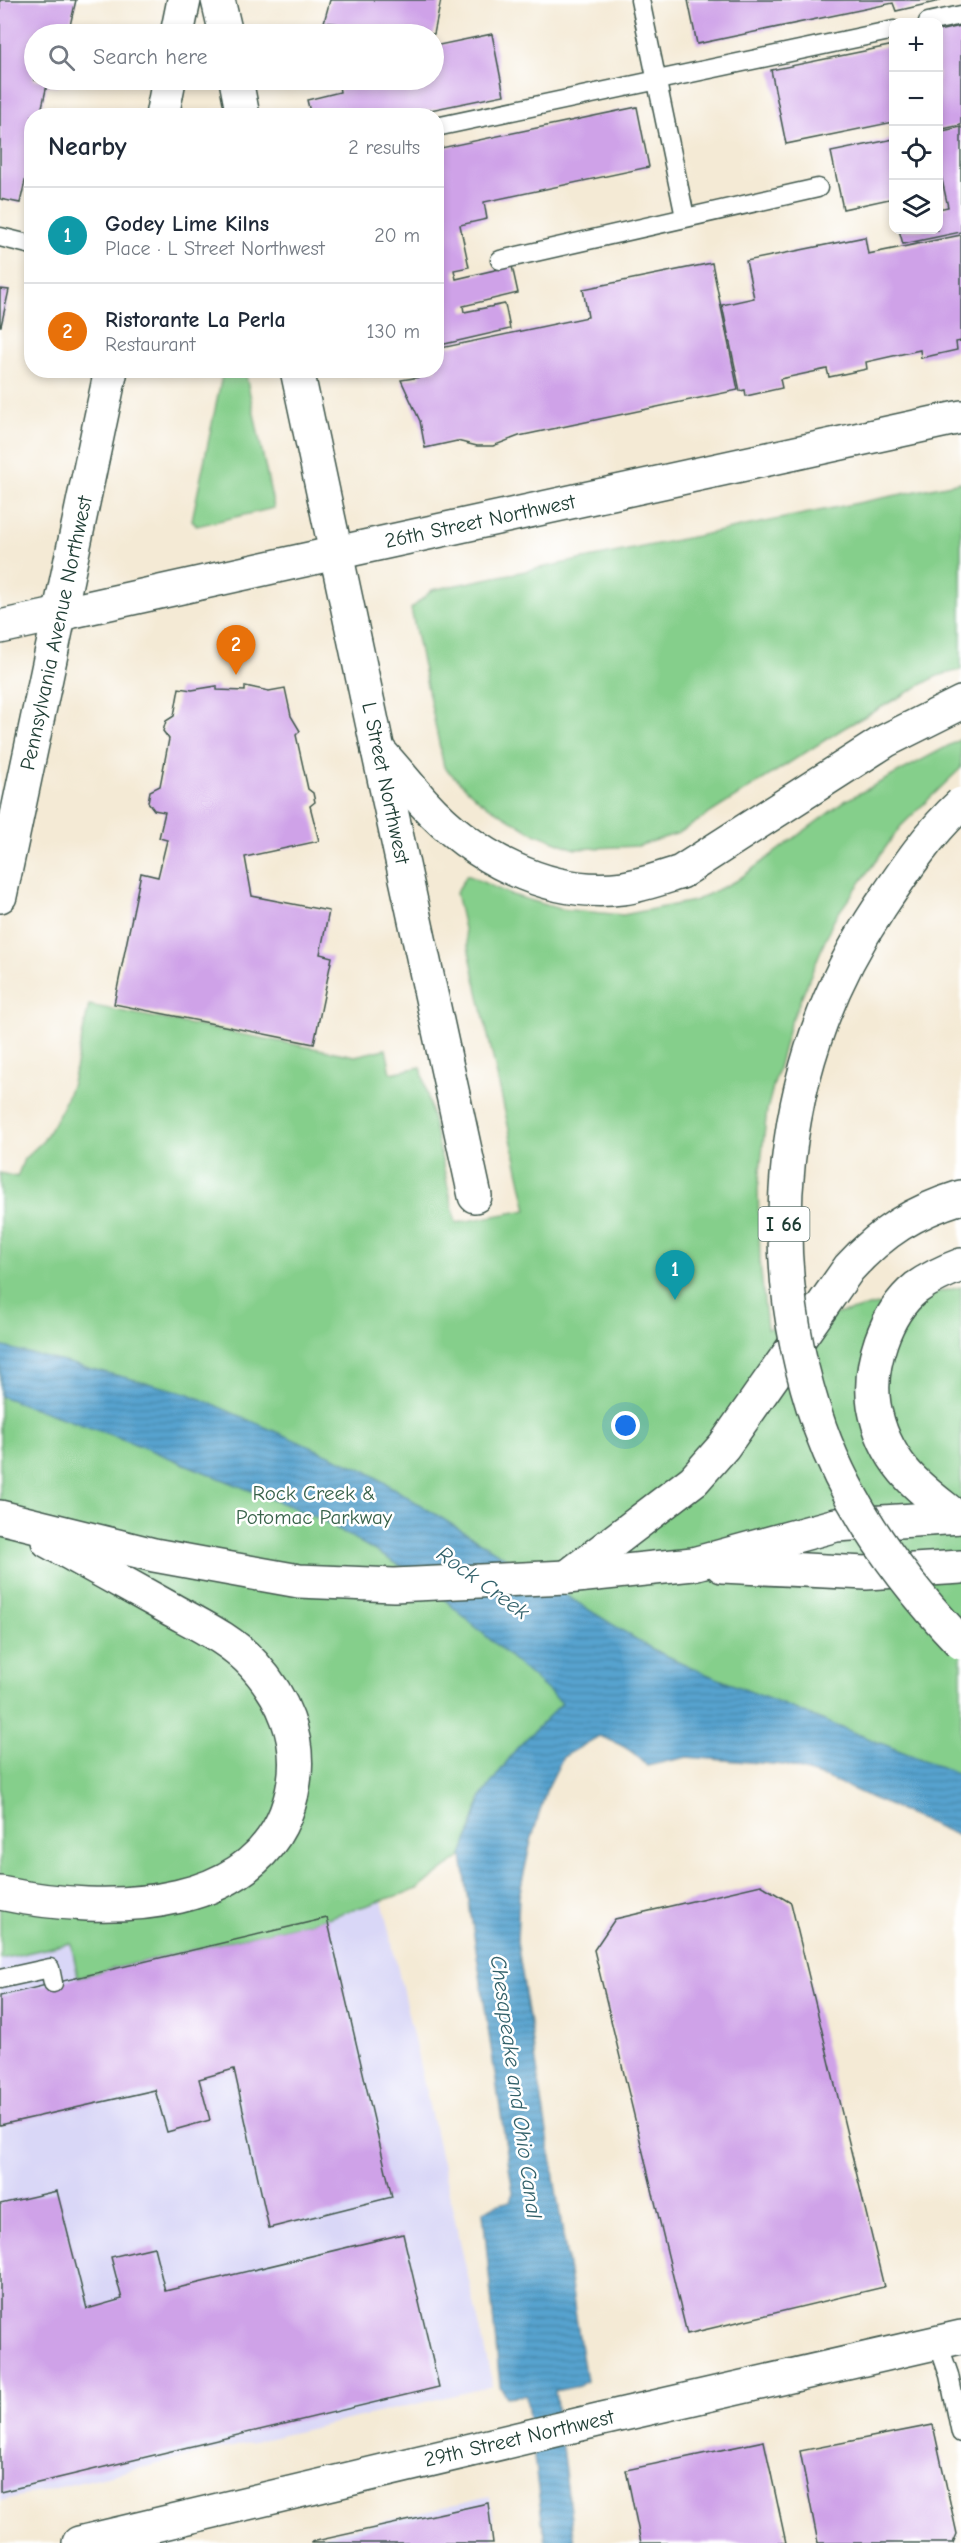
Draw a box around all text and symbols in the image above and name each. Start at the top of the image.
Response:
map controls [889,18,943,234]
button: + [889,18,943,72]
search box [24,24,444,90]
icon: search [45,41,78,74]
text: Search here [93,44,208,70]
button: − [889,72,943,126]
button: locate [889,126,943,180]
text: Nearby [48,132,127,162]
text: 2 results [348,136,420,159]
button: layers [889,180,943,234]
text: Godey Lime Kilns [105,211,269,237]
text: 1 [64,224,71,247]
text: 20 m [374,224,420,247]
text: Place · L Street Northwest [105,237,325,260]
text: Ristorante La Perla [105,307,286,333]
text: 2 [63,320,72,343]
text: 130 m [367,320,420,343]
text: Restaurant [105,333,195,356]
street label: 26th Street Northwest [383,489,578,553]
street label: Pennsylvania Avenue Northwest [15,493,97,772]
pin: 2 [216,626,256,675]
street label: L Street Northwest [357,700,415,867]
road number: I 66 [758,1207,810,1241]
pin: 1 [656,1250,694,1300]
your location [611,1411,640,1440]
park label: Rock Creek & Potomac Parkway [236,1481,393,1529]
water label: Rock Creek [432,1541,534,1625]
water label: Chesapeake and Ohio Canal [485,1954,548,2221]
street label: 29th Street Northwest [422,2404,617,2472]

